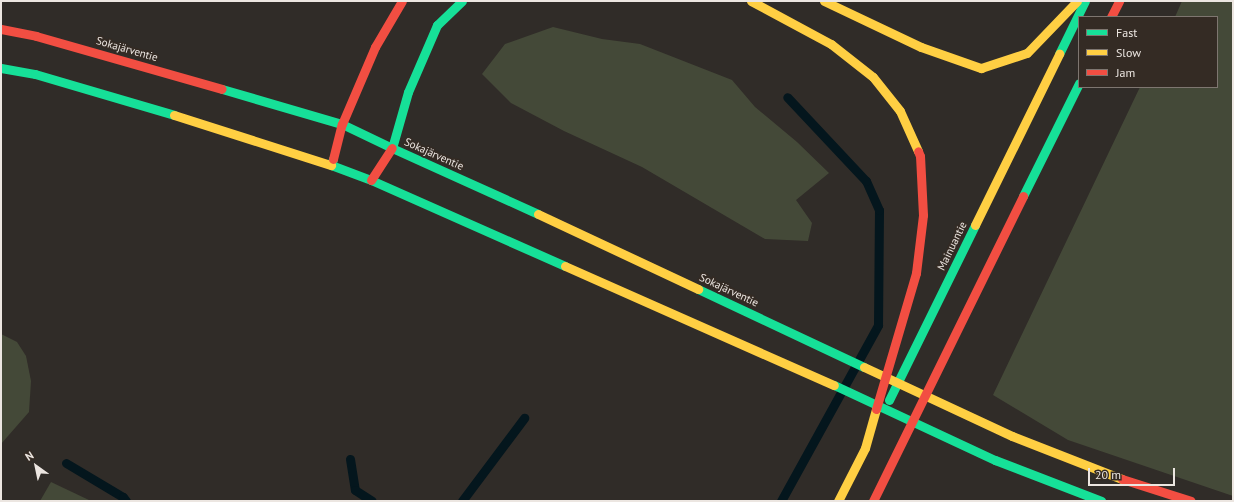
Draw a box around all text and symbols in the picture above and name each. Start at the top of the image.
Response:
legend [1078,16,1218,88]
text: Fast [1116,25,1137,40]
street label: Sokajärventie [95,34,159,64]
text: Slow [1116,45,1141,60]
text: Jam [1116,65,1135,80]
street label: Sokajärventie [402,135,466,173]
street label: Mainuantie [934,219,970,273]
street label: Sokajärventie [697,271,761,309]
north arrow [16,446,56,486]
text: N [23,448,36,464]
scale bar [1090,460,1177,486]
text: 20 m [1095,467,1121,482]

